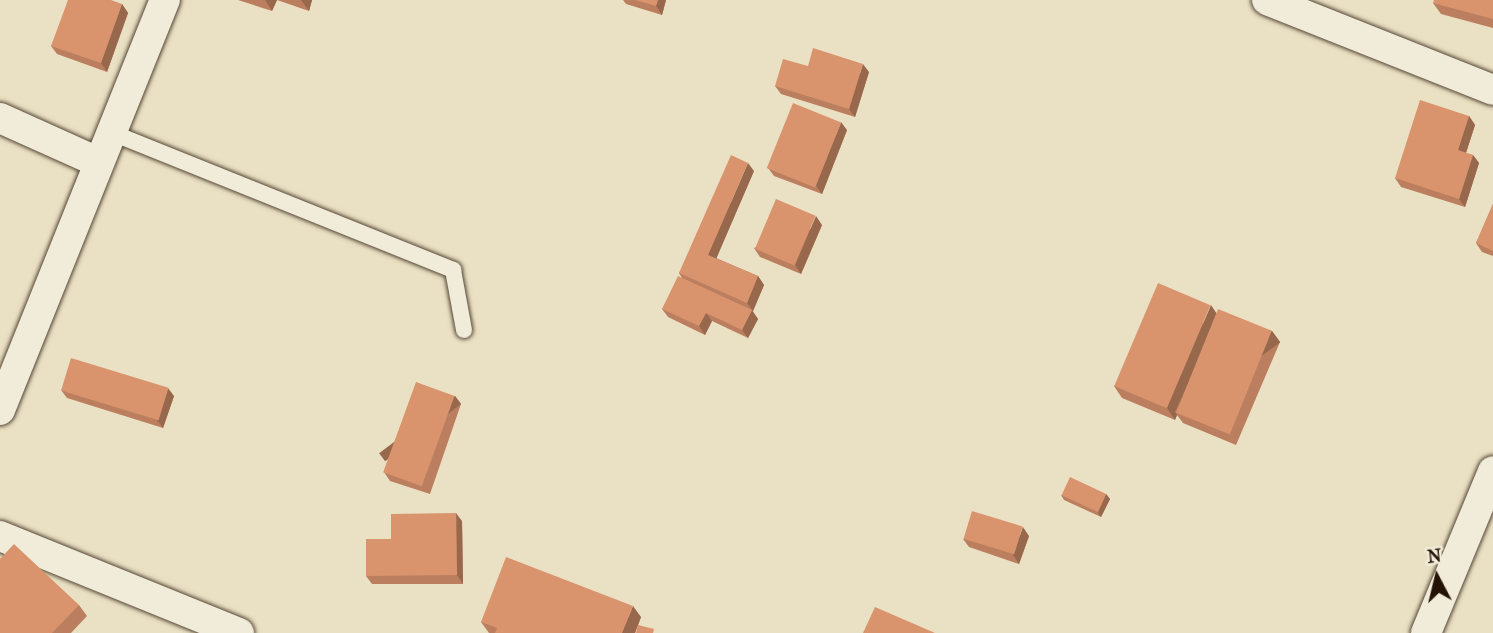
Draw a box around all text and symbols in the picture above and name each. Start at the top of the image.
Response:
north arrow [1402,542,1472,612]
text: N [1426,544,1443,568]

